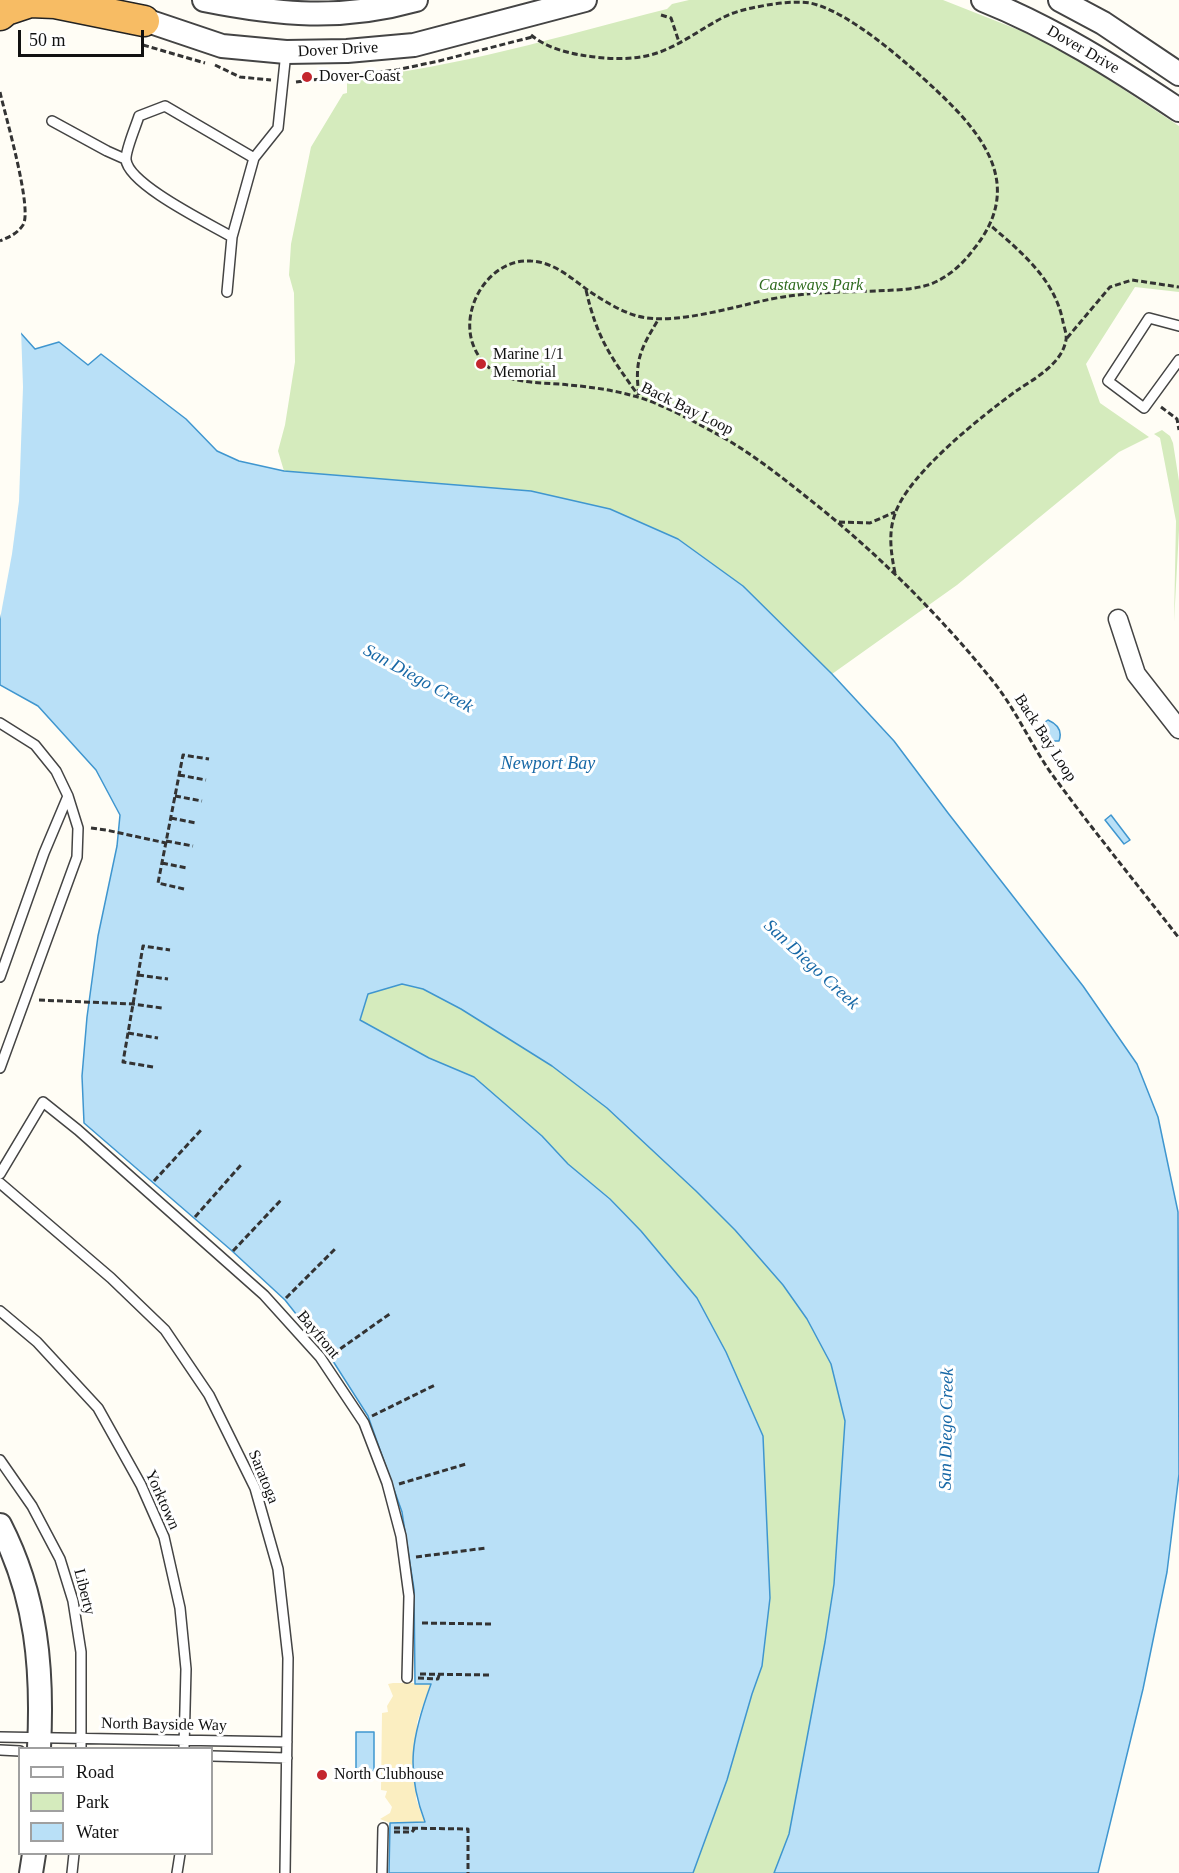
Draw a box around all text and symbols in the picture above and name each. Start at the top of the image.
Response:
scale bar [21,18,147,56]
street label: Dover Drive [1043,22,1123,78]
text: 50 m [29,30,66,50]
street label: Dover Drive [297,38,379,62]
place label: Dover-Coast [319,67,400,87]
marker: Dover-Coast [300,70,314,84]
park label: Castaways Park [759,276,863,296]
place label: Marine 1/1 Memorial [493,345,564,383]
marker: Marine 1/1 Memorial [474,357,488,371]
street label: Back Bay Loop [638,378,736,440]
water label: San Diego Creek [359,640,477,718]
street label: Back Bay Loop [1010,691,1080,785]
water label: Newport Bay [501,753,595,775]
water label: San Diego Creek [759,915,863,1015]
street label: Bayfront [292,1307,344,1363]
water label: San Diego Creek [935,1368,959,1490]
street label: Saratoga [244,1447,282,1507]
street label: Yorktown [140,1467,184,1533]
street label: Liberty [69,1567,99,1617]
street label: North Bayside Way [101,1714,227,1736]
legend [18,1747,213,1855]
text: Road [76,1762,114,1782]
place label: North Clubhouse [334,1765,444,1785]
marker: North Clubhouse [315,1768,329,1782]
text: Park [76,1792,109,1812]
text: Water [76,1822,119,1842]

